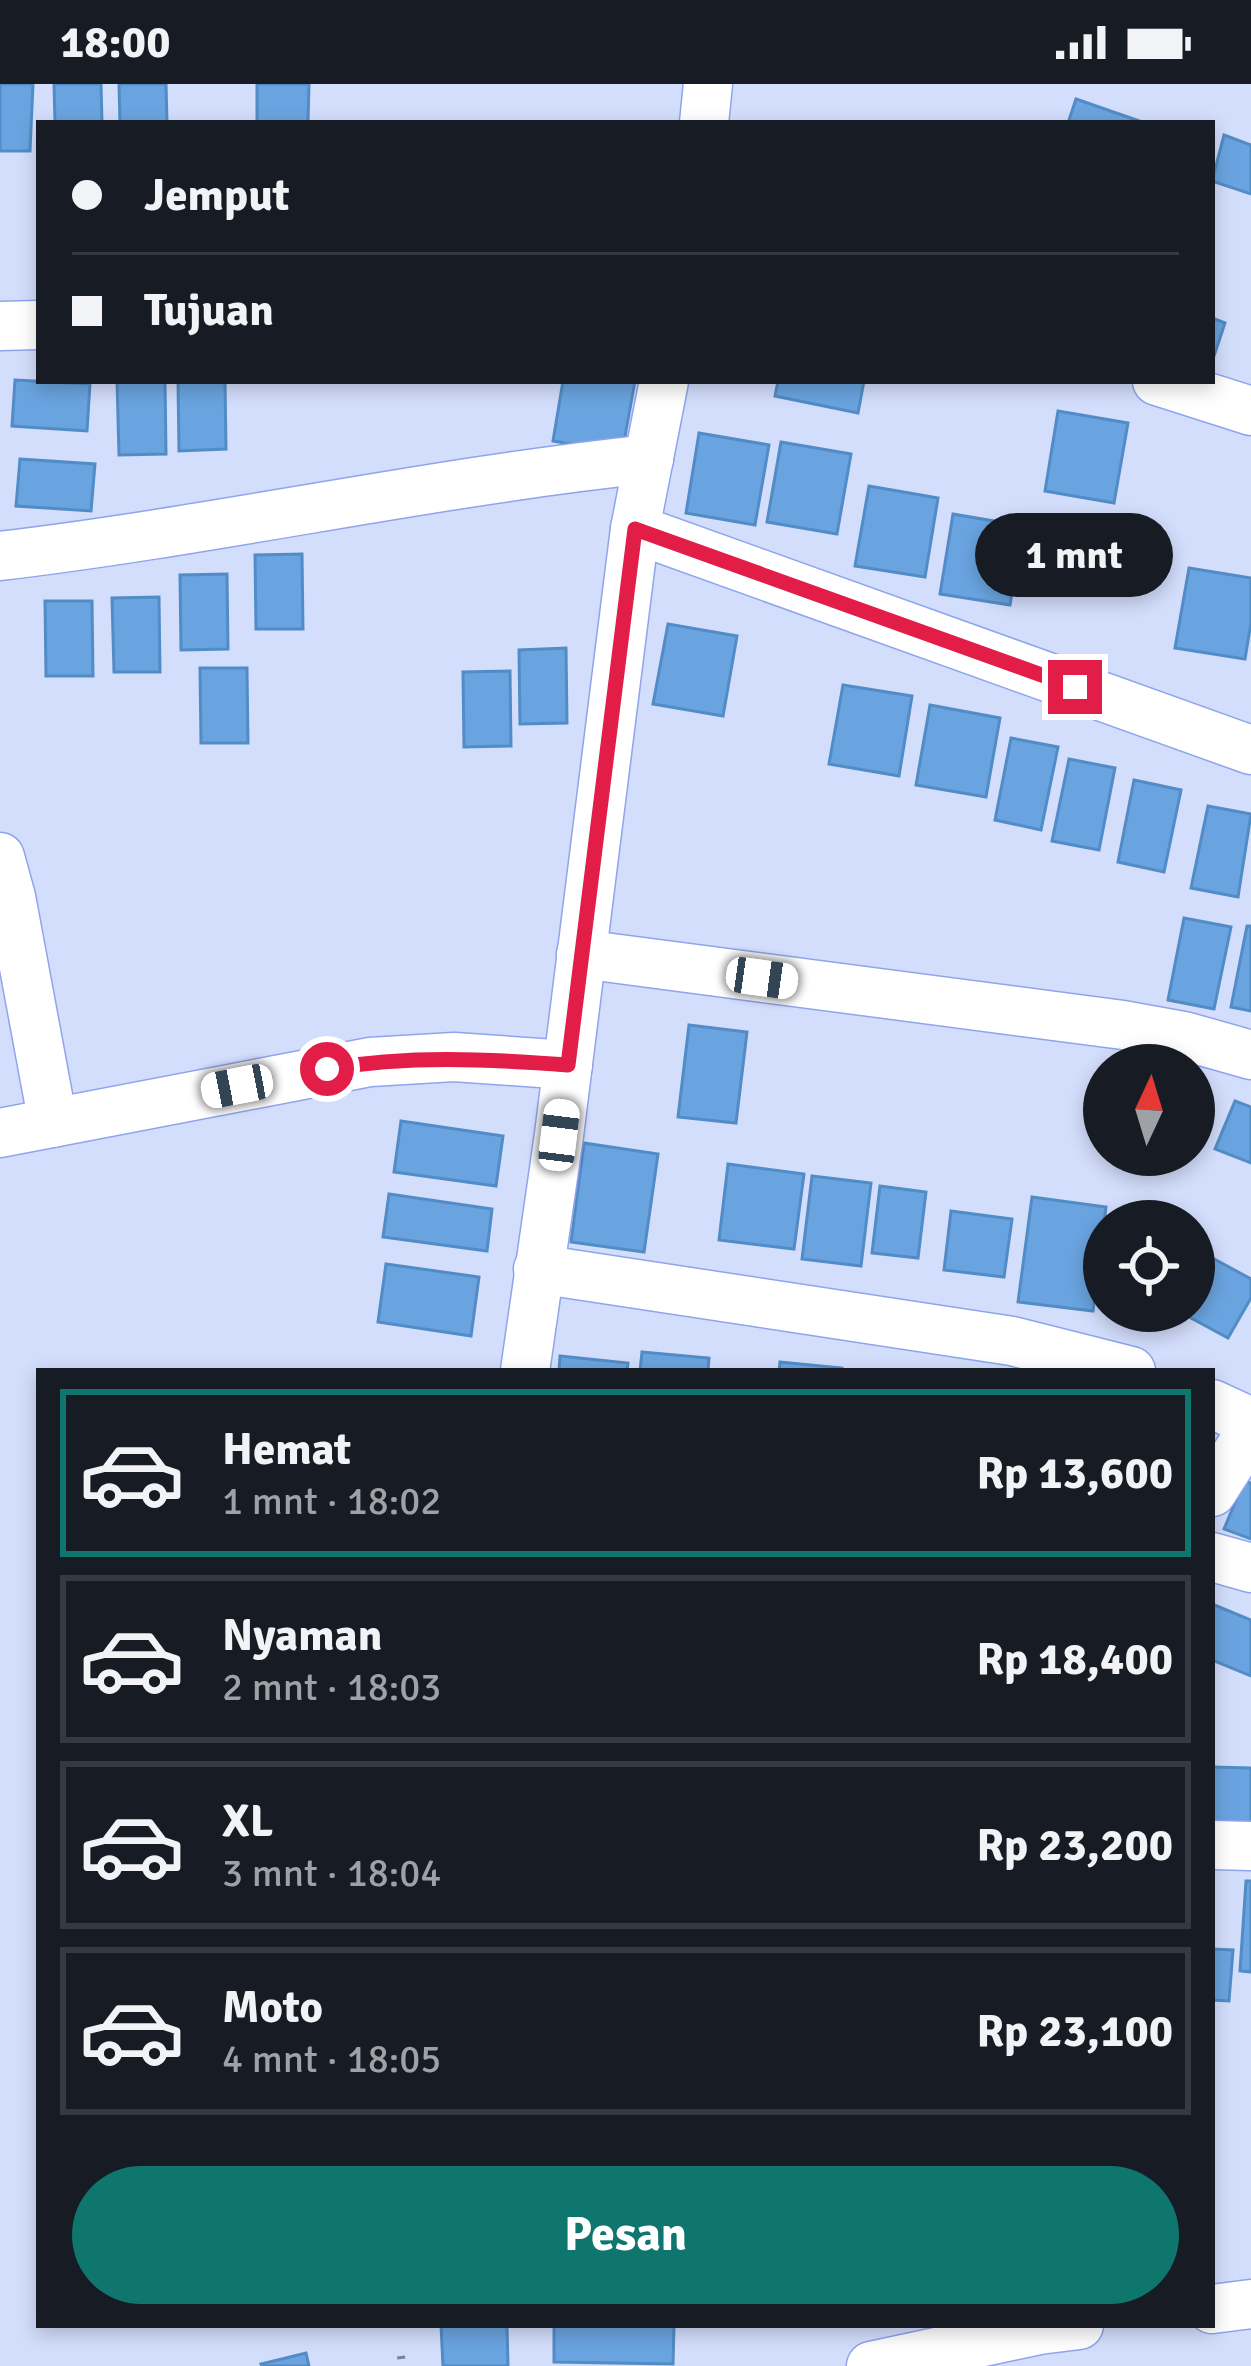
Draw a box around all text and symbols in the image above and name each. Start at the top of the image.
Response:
text: 18:00 [60,15,170,70]
text: Jemput [144,168,290,223]
text: Tujuan [144,283,274,338]
callout: 1 mnt [976,513,1174,597]
text: 1 mnt [1025,531,1123,579]
route end [1048,660,1102,714]
car [724,955,800,1001]
route start [300,1042,354,1096]
north arrow [1083,1044,1215,1176]
map controls [1083,1044,1215,1332]
car [198,1061,276,1111]
car [537,1097,581,1173]
button: locate [1083,1200,1215,1332]
icon: car [78,1419,186,1527]
text: Hemat [222,1422,351,1477]
text: Rp 13,600 [976,1446,1173,1501]
text: 1 mnt · 18:02 [222,1477,441,1525]
icon: car [78,1605,186,1713]
text: Nyaman [222,1608,382,1663]
text: Rp 18,400 [976,1632,1173,1687]
text: 2 mnt · 18:03 [222,1663,441,1711]
icon: car [78,1791,186,1899]
text: XL [222,1794,273,1849]
text: Rp 23,200 [976,1818,1173,1873]
text: 3 mnt · 18:04 [222,1849,441,1897]
icon: car [78,1977,186,2085]
text: Moto [222,1980,323,2035]
text: Rp 23,100 [976,2004,1173,2059]
text: 4 mnt · 18:05 [222,2035,441,2083]
button: Pesan [72,2166,1179,2304]

